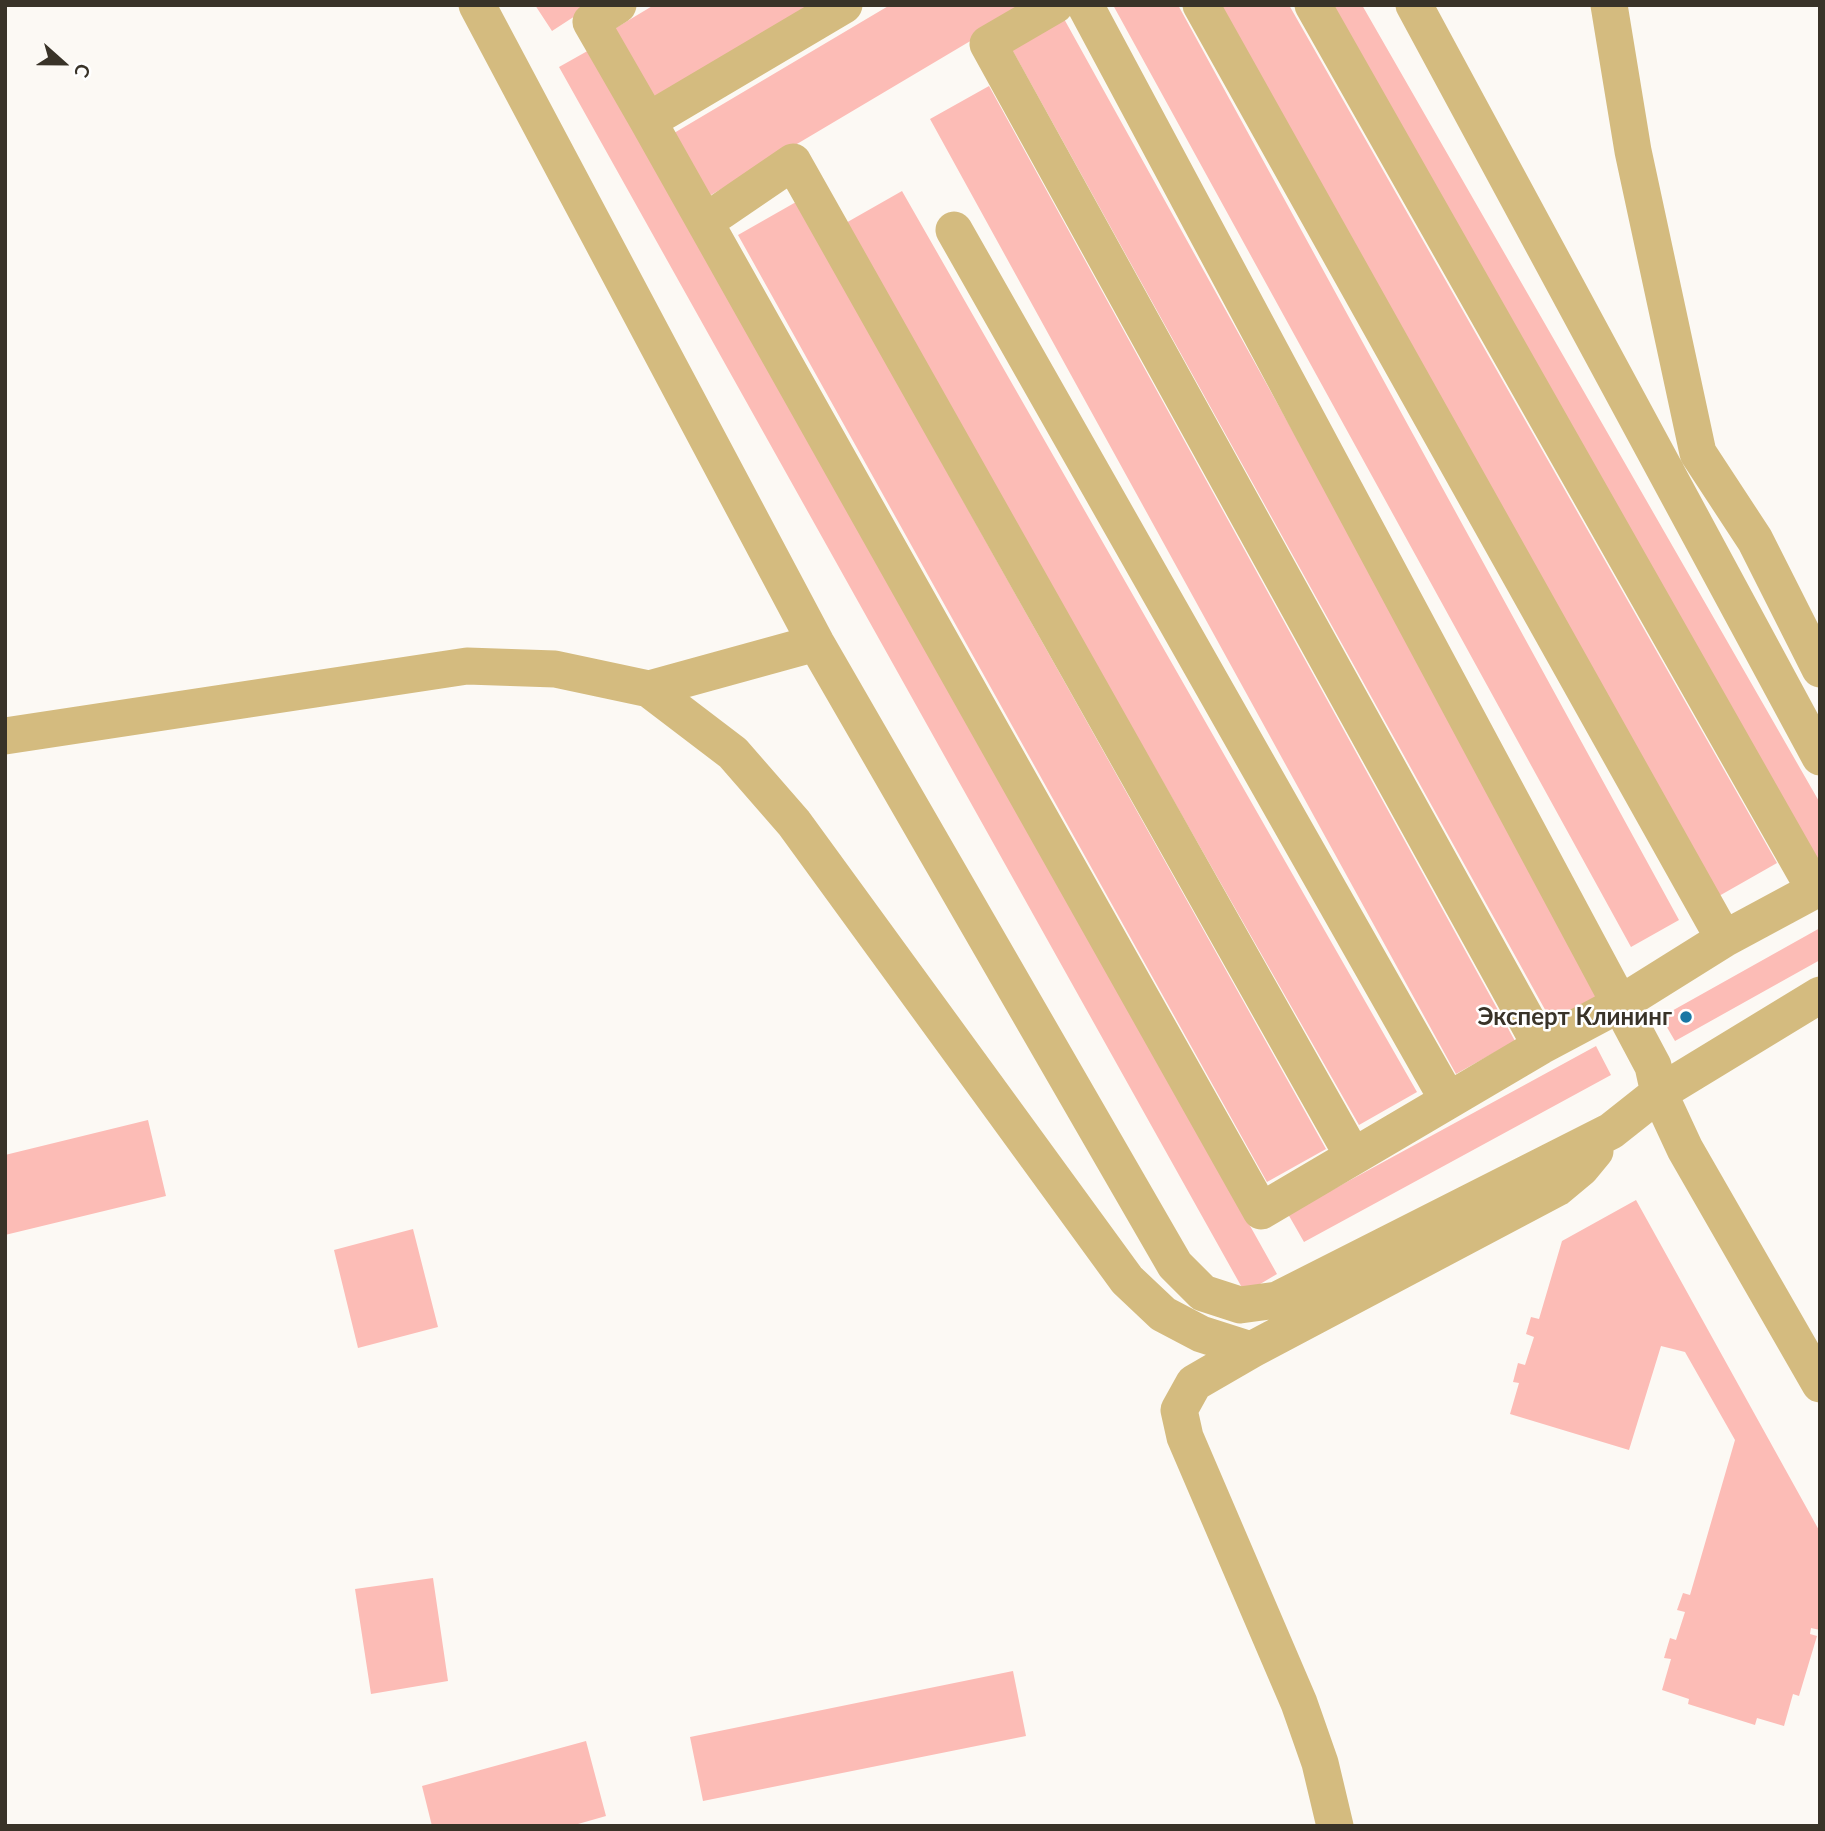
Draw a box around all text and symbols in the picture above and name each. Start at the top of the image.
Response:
north arrow [28,28,98,98]
text: С [70,61,96,81]
place label: Эксперт Клининг [1478,1003,1672,1031]
marker: Эксперт Клининг [1678,1009,1694,1025]

